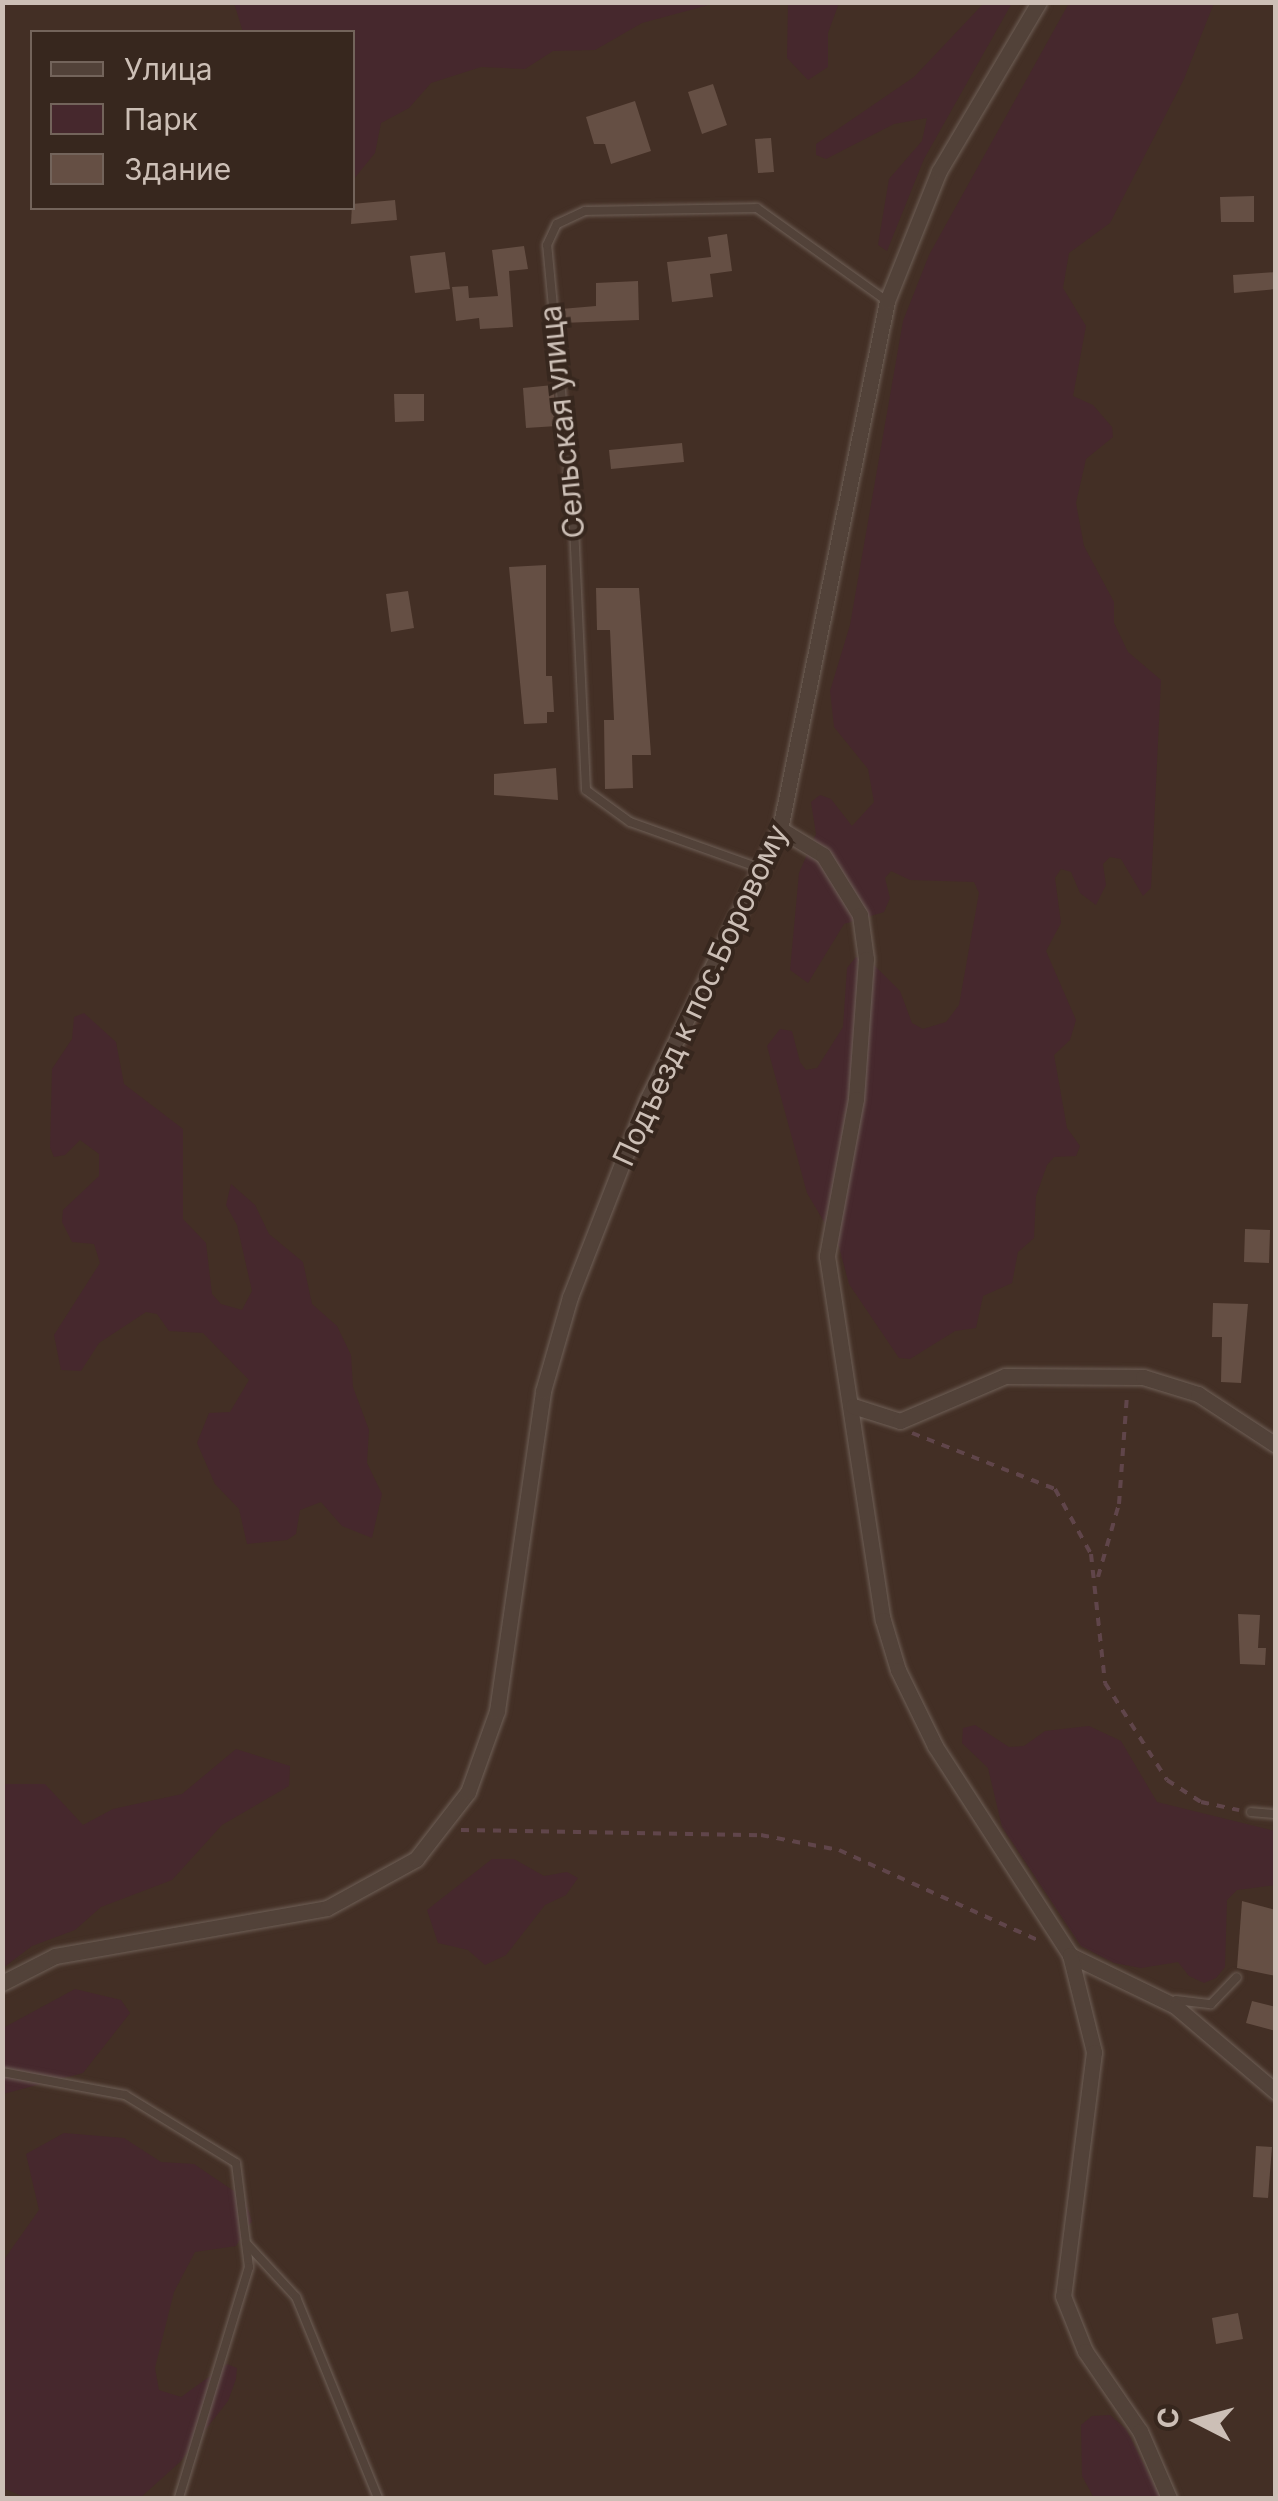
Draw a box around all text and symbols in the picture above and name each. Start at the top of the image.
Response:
legend [30,30,355,210]
text: Улица [124,51,213,87]
text: Парк [124,101,198,137]
text: Здание [124,151,231,187]
street label: Сельская улица [532,304,592,540]
street label: Подъезд к пос.Боровому [605,818,795,1172]
north arrow [1148,2371,1248,2471]
text: С [1150,2406,1186,2430]

